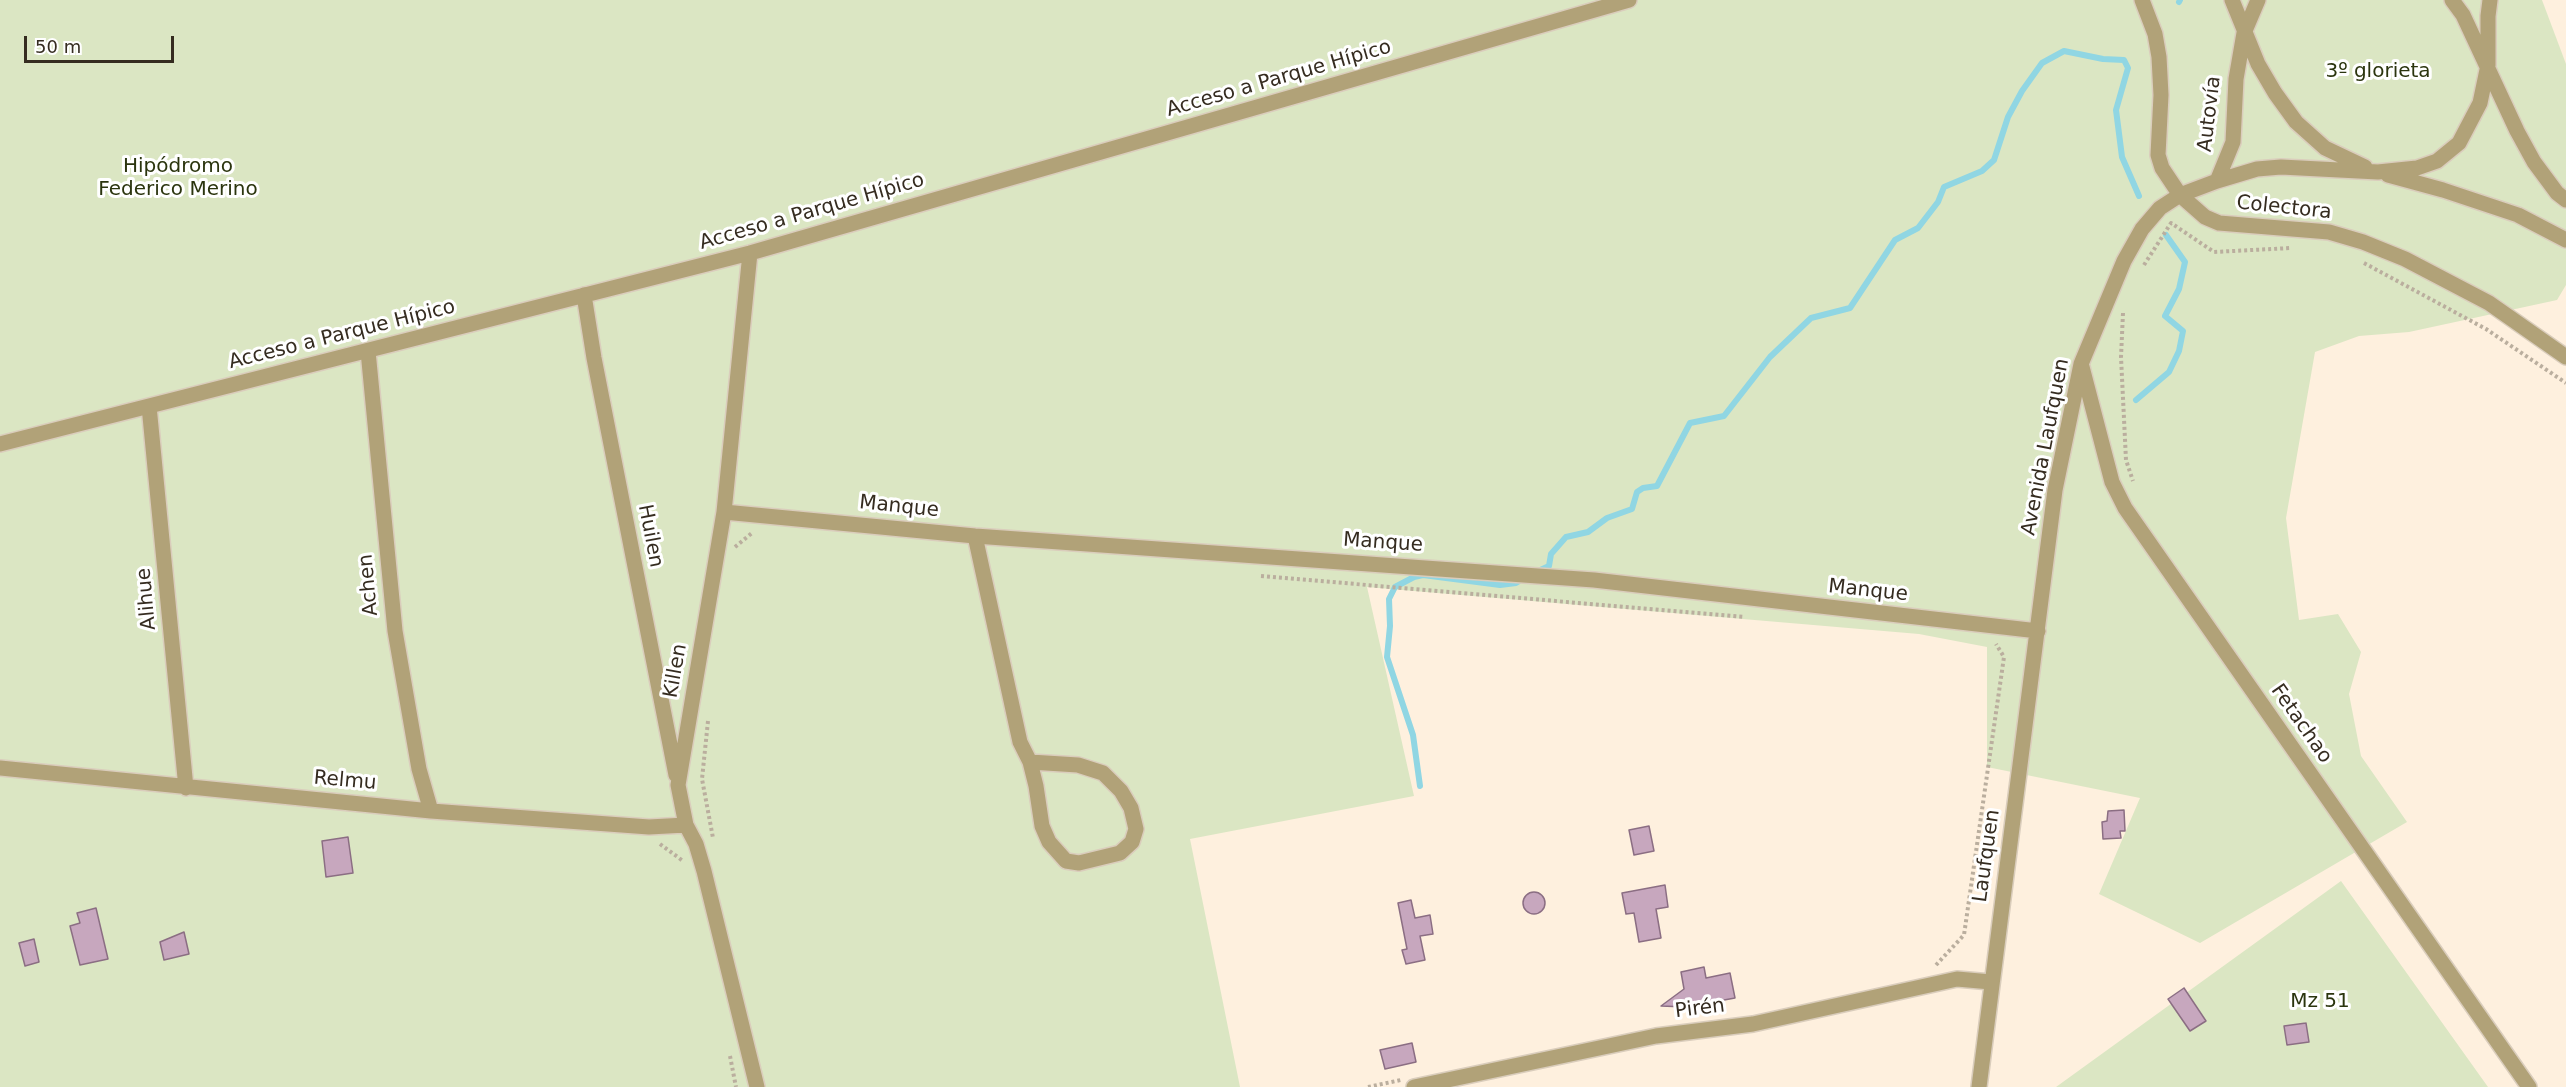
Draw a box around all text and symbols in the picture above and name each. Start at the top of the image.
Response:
scale bar [27,24,177,62]
street label: Acceso a Parque Hípico [1164,35,1394,123]
text: 50 m [35,36,81,57]
park label: 3º glorieta [2325,60,2431,84]
street label: Autovía [2193,75,2227,153]
park label: Hipódromo Federico Merino [98,155,258,202]
street label: Acceso a Parque Hípico [697,168,927,256]
street label: Colectora [2235,191,2333,225]
street label: Acceso a Parque Hípico [226,295,458,375]
street label: Avenida Laufquen [2017,357,2075,537]
street label: Manque [858,491,940,523]
street label: Huilen [632,502,668,570]
street label: Manque [1342,528,1424,558]
street label: Achen [354,553,384,617]
street label: Alihue [132,567,162,631]
street label: Manque [1827,575,1909,607]
street label: Killen [659,642,693,700]
street label: Fetachao [2265,680,2337,768]
street label: Relmu [313,766,377,796]
street label: Laufquen [1969,808,2005,904]
park label: Mz 51 [2290,990,2350,1014]
street label: Pirén [1674,994,1726,1024]

